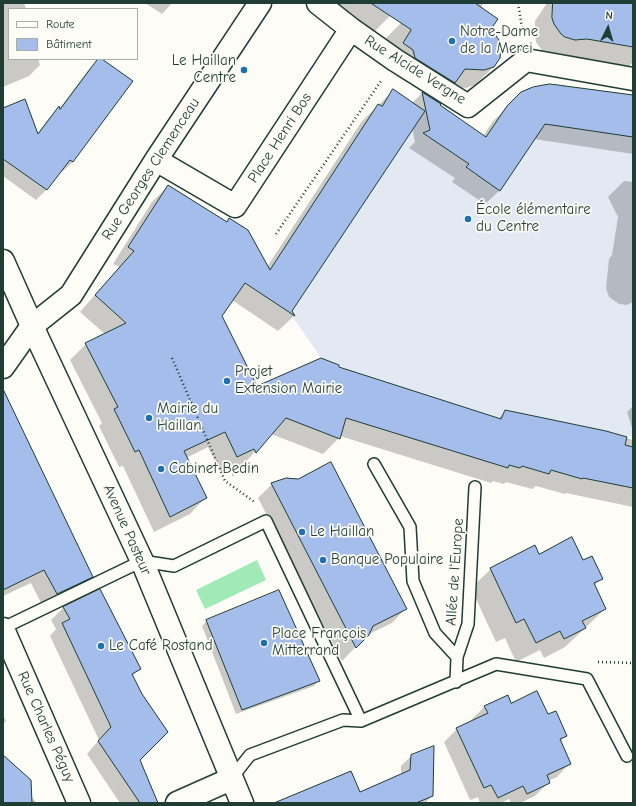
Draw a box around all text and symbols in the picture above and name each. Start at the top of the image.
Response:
legend [8,8,138,60]
north arrow [588,8,628,48]
text: N [605,9,613,22]
text: Route [46,17,75,31]
place label: Notre-Dame de la Merci [460,23,538,58]
street label: Rue Alcide Vergne [361,32,469,108]
marker: Notre-Dame de la Merci [447,36,457,46]
text: Bâtiment [46,37,92,51]
place label: Le Haillan Centre [172,52,236,87]
marker: Le Haillan Centre [239,65,249,75]
street label: Place Henri Bos [244,90,316,186]
street label: Rue Georges Clemenceau [98,95,204,243]
place label: École élémentaire du Centre [476,201,591,236]
marker: École élémentaire du Centre [463,214,473,224]
place label: Projet Extension Mairie [235,363,342,398]
marker: Projet Extension Mairie [222,376,232,386]
place label: Mairie du Haillan [157,400,218,435]
marker: Mairie du Haillan [144,413,154,423]
place label: Cabinet Bedin [169,460,259,478]
marker: Cabinet Bedin [156,464,166,474]
street label: Avenue Pasteur [99,482,155,578]
street label: Allée de l'Europe [442,518,468,626]
place label: Le Haillan [310,523,374,541]
marker: Le Haillan [297,527,307,537]
place label: Banque Populaire [331,551,443,569]
marker: Banque Populaire [318,555,328,565]
place label: Place François Mitterrand [272,625,366,660]
place label: Le Café Rostand [109,637,213,655]
marker: Place François Mitterrand [259,638,269,648]
marker: Le Café Rostand [96,641,106,651]
street label: Rue Charles Péguy [13,669,79,785]

